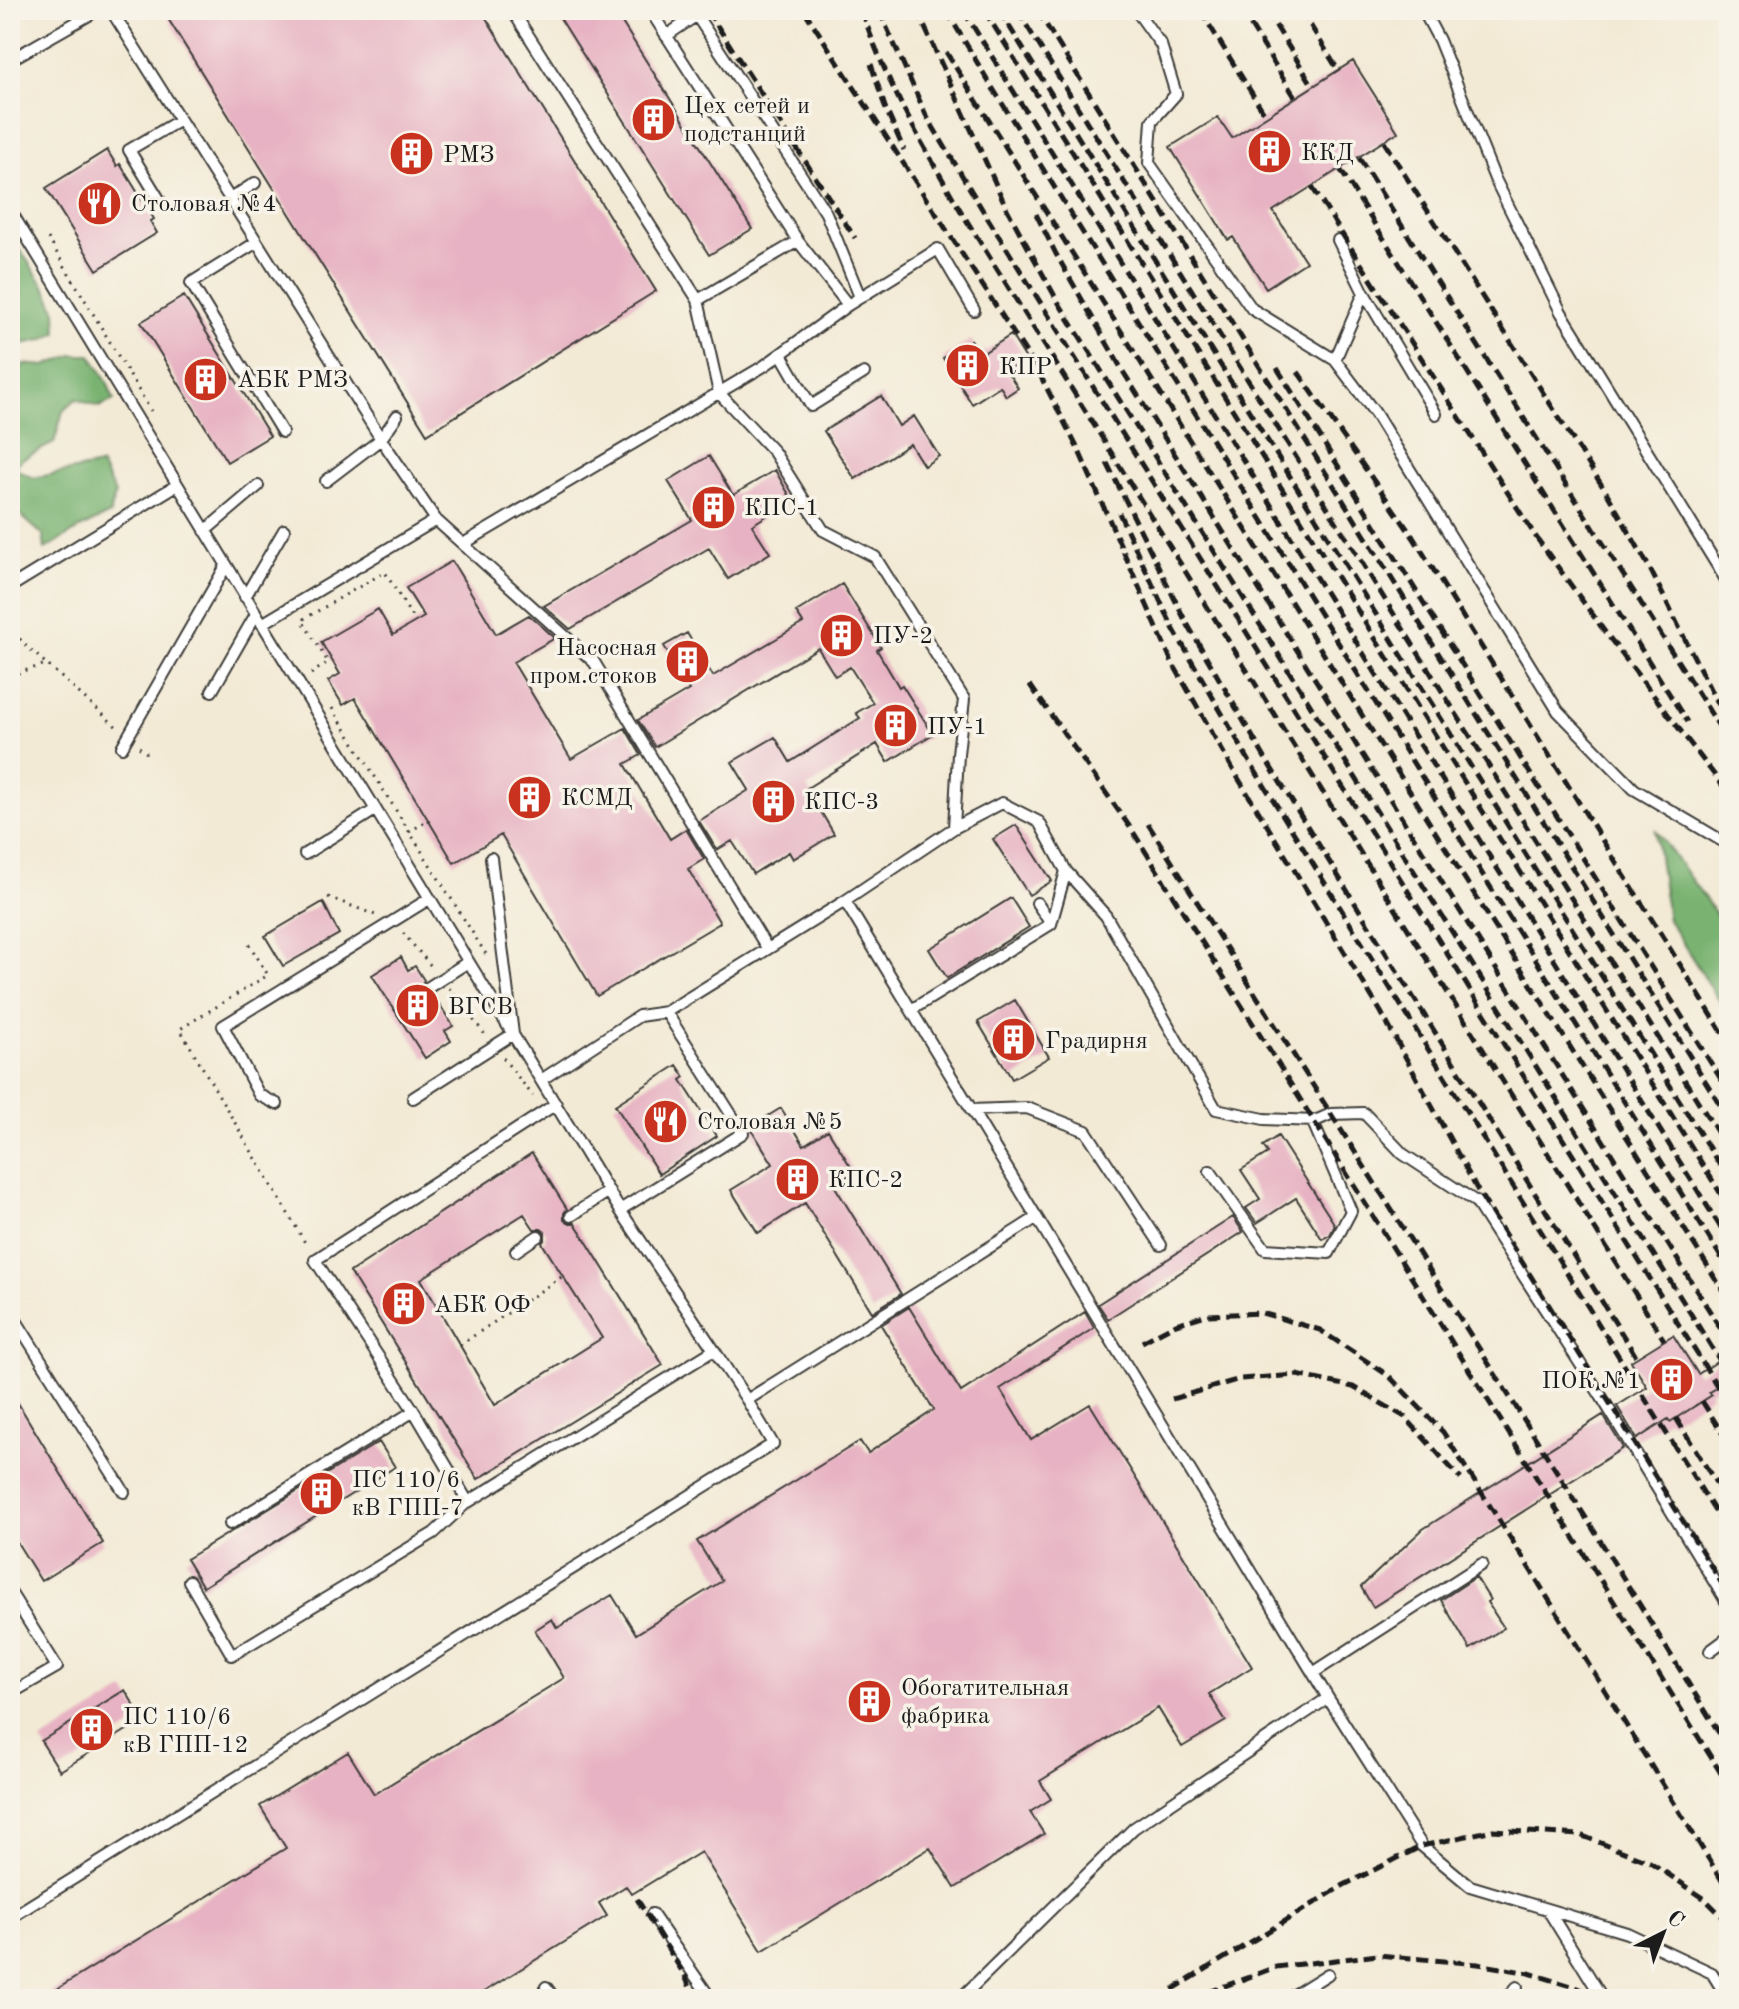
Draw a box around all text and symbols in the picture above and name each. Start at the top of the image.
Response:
building icon: Цех сетей и подстанций [629,95,677,143]
place label: Цех сетей и подстанций [684,95,810,147]
building icon: ККД [1246,128,1294,176]
building icon: РМЗ [388,130,436,178]
place label: ККД [1301,142,1354,166]
place label: РМЗ [443,144,494,168]
restaurant icon: Столовая №4 [76,179,124,227]
place label: Столовая №4 [131,193,276,217]
building icon: КПР [944,342,992,390]
building icon: АБК РМЗ [182,355,230,403]
place label: КПР [999,356,1052,380]
place label: АБК РМЗ [237,369,348,393]
building icon: КПС-1 [689,483,737,531]
place label: КПС-1 [744,497,819,521]
building icon: ПУ-2 [818,611,866,659]
place label: ПУ-2 [873,625,933,649]
place label: Насосная пром.стоков [530,637,657,689]
building icon: Насосная пром.стоков [664,637,712,685]
building icon: ПУ-1 [872,702,920,750]
place label: ПУ-1 [927,716,987,740]
building icon: КСМД [506,773,554,821]
building icon: КПС-3 [749,777,797,825]
place label: КСМД [561,787,632,811]
place label: КПС-3 [804,791,879,815]
building icon: ВГСВ [393,982,441,1030]
place label: ВГСВ [448,996,513,1020]
building icon: Градирня [990,1016,1038,1064]
place label: Градирня [1045,1030,1148,1054]
restaurant icon: Столовая №5 [642,1097,690,1145]
place label: Столовая №5 [697,1111,842,1135]
building icon: КПС-2 [773,1155,821,1203]
place label: КПС-2 [828,1169,903,1193]
building icon: АБК ОФ [379,1280,427,1328]
place label: АБК ОФ [434,1294,530,1318]
building icon: ПОК №1 [1648,1356,1696,1404]
place label: ПОК №1 [1542,1370,1641,1394]
building icon: ПС 110/6 кВ ГПП-7 [297,1469,345,1517]
place label: ПС 110/6 кВ ГПП-7 [352,1469,464,1521]
building icon: Обогатительная фабрика [846,1677,894,1725]
place label: Обогатительная фабрика [901,1677,1069,1729]
building icon: ПС 110/6 кВ ГПП-12 [68,1706,116,1754]
place label: ПС 110/6 кВ ГПП-12 [123,1706,248,1758]
north arrow [1623,1893,1703,1973]
text: С [1662,1907,1688,1933]

